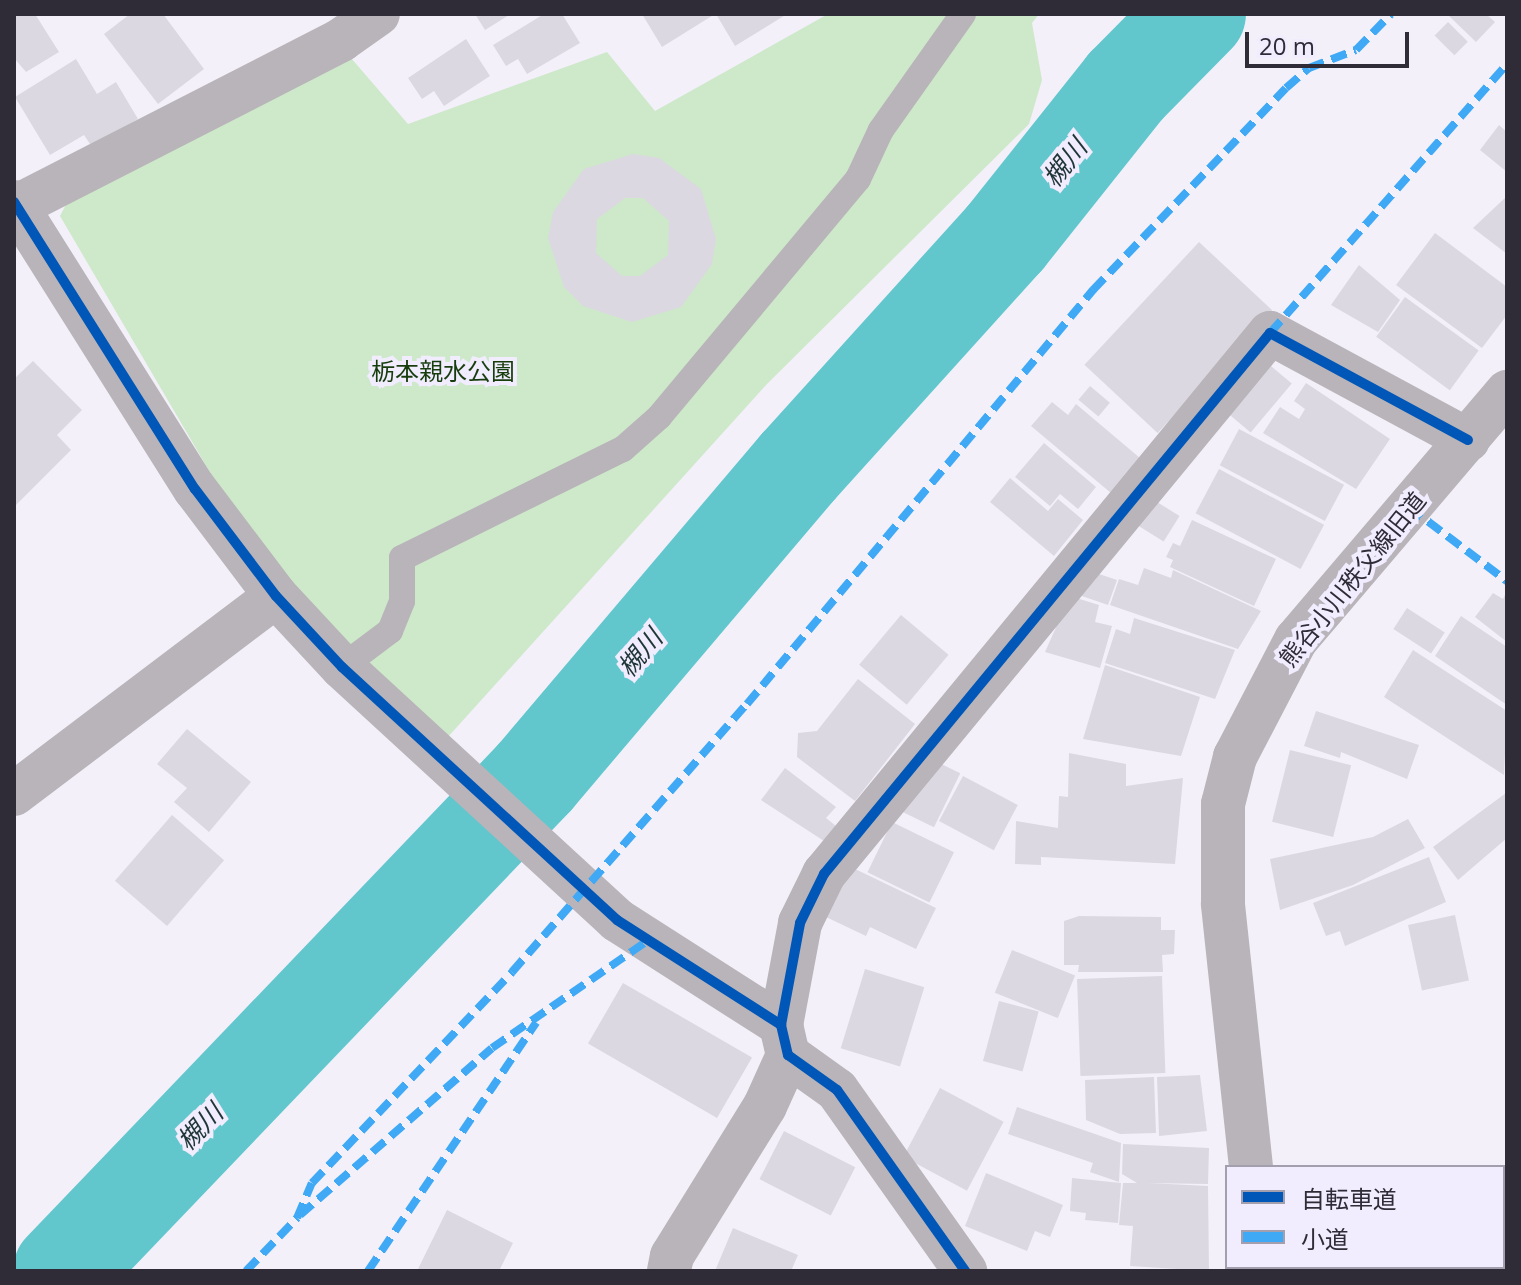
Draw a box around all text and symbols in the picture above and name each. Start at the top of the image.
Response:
scale bar [1249,16,1413,66]
text: 20 m [1259,29,1315,62]
water label: 槻川 [1037,133,1093,193]
park label: 栃本親水公園 [371,357,515,385]
street label: 熊谷小川秩父線旧道 [1273,486,1431,672]
water label: 槻川 [611,623,669,683]
water label: 槻川 [171,1097,229,1157]
legend [1225,1165,1505,1269]
text: 自転車道 [1301,1182,1397,1215]
text: 小道 [1301,1222,1349,1255]

